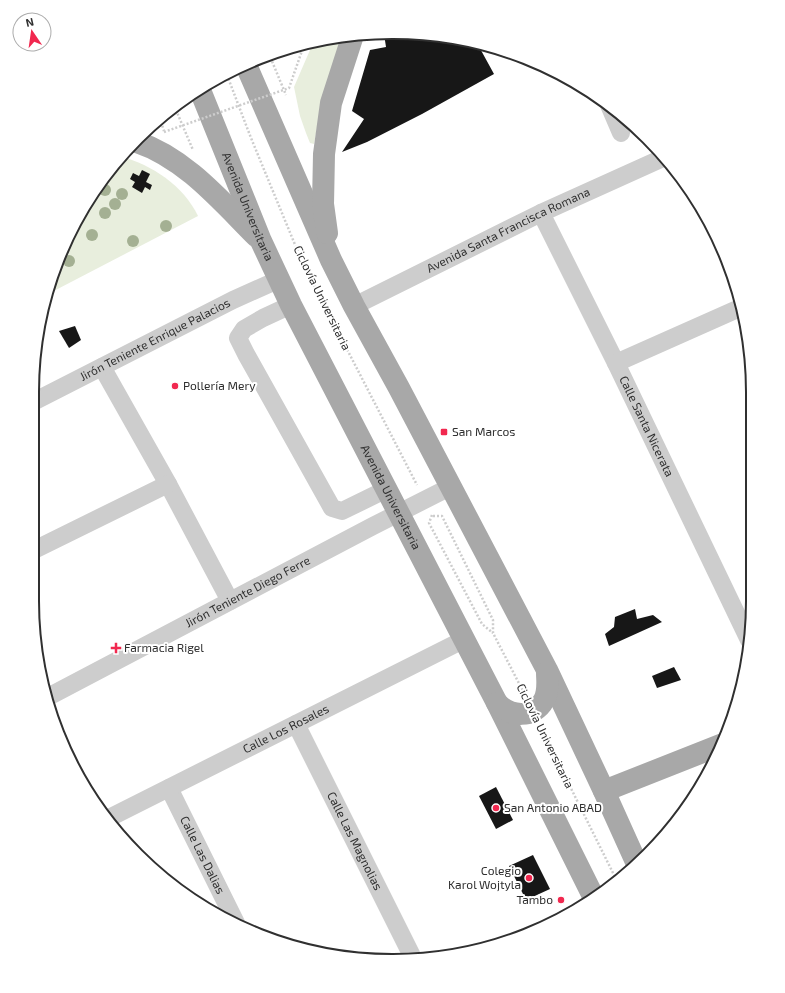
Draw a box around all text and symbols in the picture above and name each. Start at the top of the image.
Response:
north arrow [12,12,52,52]
text: N [24,15,35,29]
street label: Avenida Universitaria [220,150,277,263]
street label: Avenida Santa Francisca Romana [424,184,592,275]
street label: Ciclovía Universitaria [291,243,354,352]
street label: Jirón Teniente Enrique Palacios [77,295,232,383]
street label: Calle Santa Nicerata [617,373,677,479]
place label: Pollería Mery [183,378,256,392]
marker: Pollería Mery [170,381,180,391]
place label: San Marcos [452,424,515,438]
marker: San Marcos [439,427,449,437]
street label: Avenida Universitaria [358,442,424,552]
street label: Jirón Teniente Diego Ferre [182,552,312,630]
place label: Farmacia Rigel [124,640,204,654]
marker: Farmacia Rigel [111,643,121,653]
street label: Ciclovía Universitaria [514,681,577,790]
street label: Calle Los Rosales [240,701,331,756]
street label: Calle Las Magnolias [325,789,386,892]
place label: San Antonio ABAD [504,800,602,814]
marker: San Antonio ABAD [491,803,501,813]
street label: Calle Las Dalias [178,813,228,896]
place label: Colegio Karol Wojtyla [448,863,521,892]
marker: Colegio Karol Wojtyla [524,873,534,883]
place label: Tambo [516,892,553,906]
marker: Tambo [556,895,566,905]

